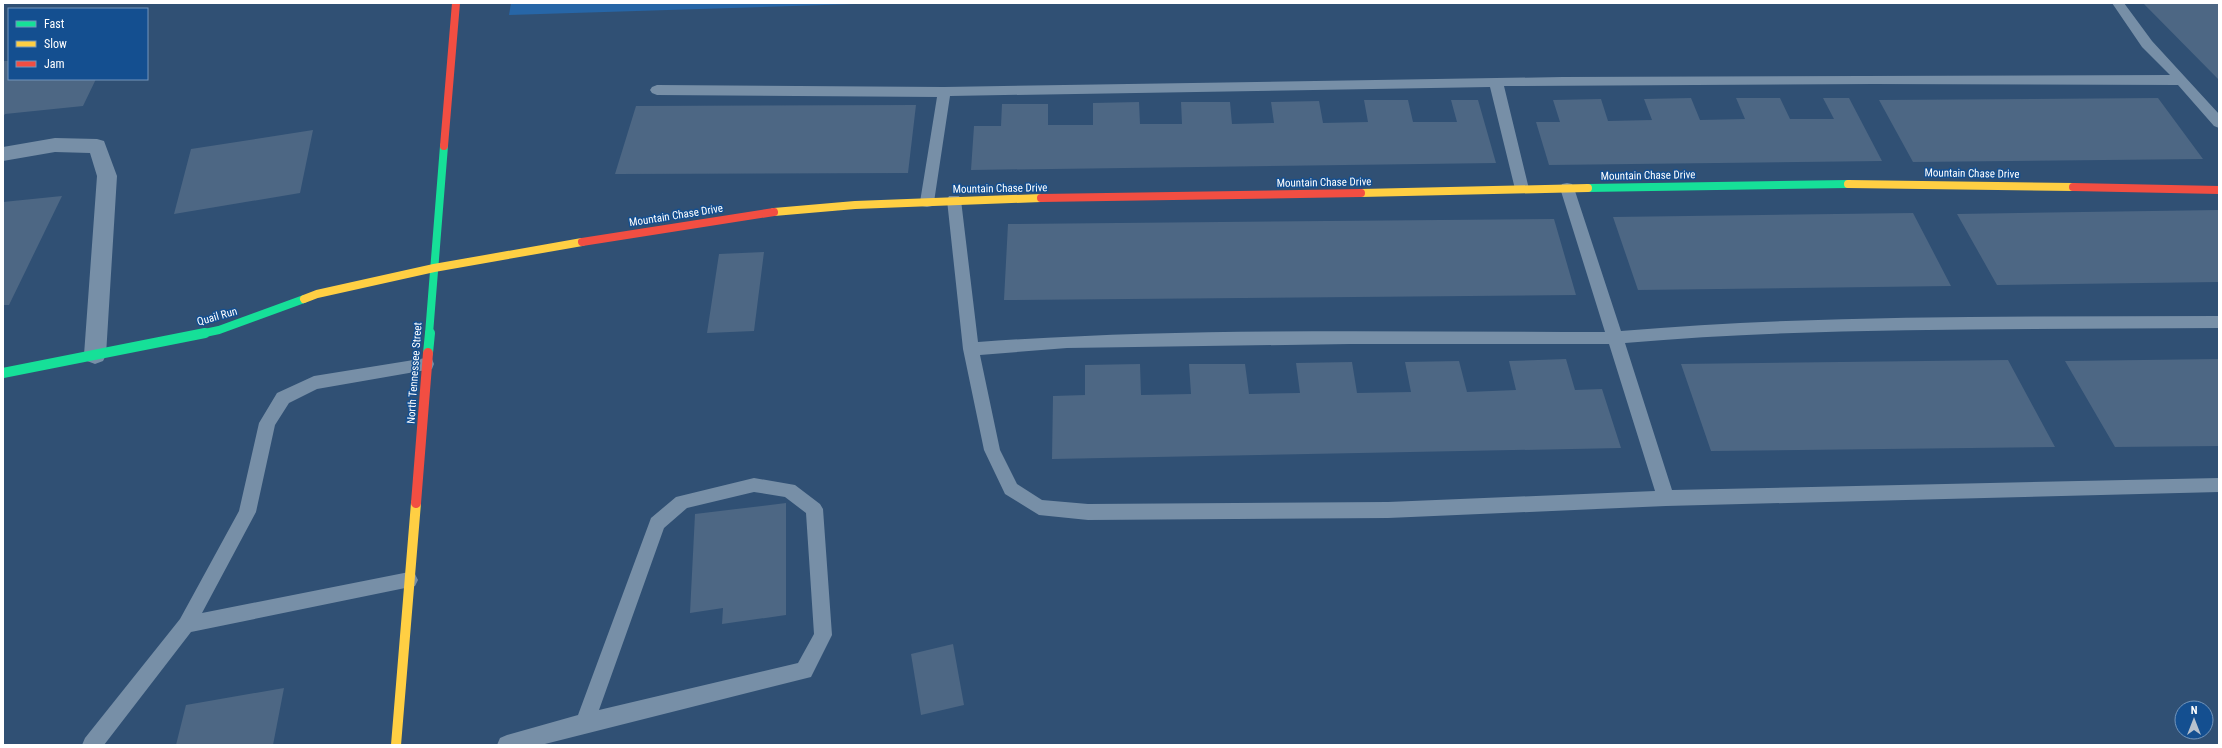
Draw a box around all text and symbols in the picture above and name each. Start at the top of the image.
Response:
legend [8,8,148,80]
text: Fast [44,17,65,31]
text: Slow [44,37,67,51]
text: Jam [44,57,65,71]
street label: Mountain Chase Drive [1924,166,2020,181]
street label: Mountain Chase Drive [1600,168,1696,183]
street label: Mountain Chase Drive [1276,175,1372,190]
street label: Mountain Chase Drive [952,181,1048,196]
street label: Mountain Chase Drive [628,202,724,229]
street label: Quail Run [196,305,239,328]
street label: North Tennessee Street [404,322,425,424]
north arrow [2174,700,2214,740]
text: N [2191,704,2198,717]

